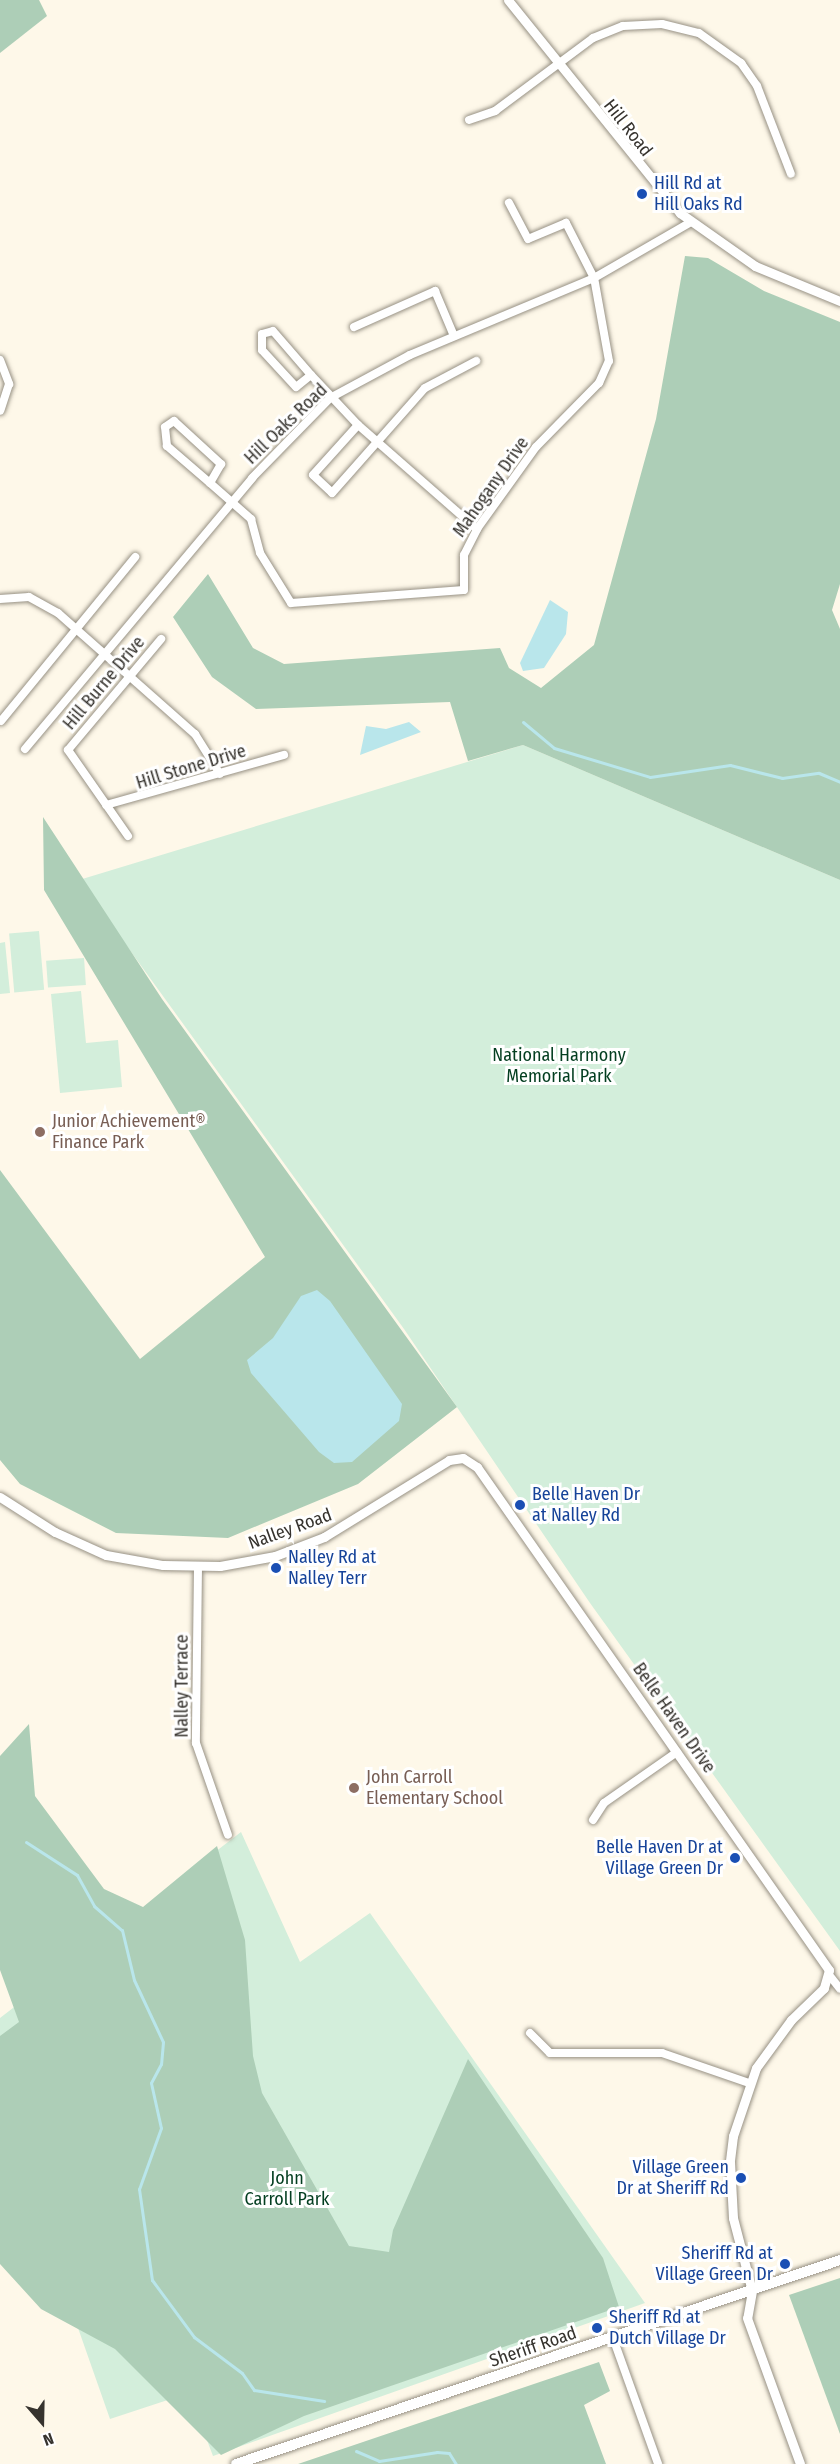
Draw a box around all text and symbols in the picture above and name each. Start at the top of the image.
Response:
street label: Hill Road [599,95,657,161]
place label: Hill Rd at Hill Oaks Rd [654,173,743,216]
marker: Hill Rd at Hill Oaks Rd [635,187,649,201]
street label: Hill Oaks Road [240,379,332,469]
street label: Mahogany Drive [449,433,533,541]
street label: Hill Burne Drive [59,632,149,734]
street label: Hill Stone Drive [133,740,249,794]
park label: National Harmony Memorial Park [492,1045,626,1088]
place label: Junior Achievement® Finance Park [52,1111,206,1154]
marker: Junior Achievement® Finance Park [33,1125,47,1139]
place label: Belle Haven Dr at Nalley Rd [532,1484,640,1526]
marker: Belle Haven Dr at Nalley Rd [513,1498,527,1512]
street label: Nalley Road [245,1504,335,1554]
place label: Nalley Rd at Nalley Terr [288,1547,376,1590]
marker: Nalley Rd at Nalley Terr [269,1561,283,1575]
street label: Nalley Terrace [171,1634,193,1738]
street label: Belle Haven Drive [628,1659,720,1777]
place label: John Carroll Elementary School [366,1767,503,1810]
marker: John Carroll Elementary School [347,1781,361,1795]
place label: Belle Haven Dr at Village Green Dr [596,1837,723,1880]
marker: Belle Haven Dr at Village Green Dr [728,1851,742,1865]
place label: Village Green Dr at Sheriff Rd [617,2157,729,2200]
park label: John Carroll Park [244,2168,330,2210]
marker: Village Green Dr at Sheriff Rd [734,2171,748,2185]
place label: Sheriff Rd at Village Green Dr [656,2243,773,2286]
marker: Sheriff Rd at Village Green Dr [778,2257,792,2271]
place label: Sheriff Rd at Dutch Village Dr [609,2307,726,2350]
marker: Sheriff Rd at Dutch Village Dr [590,2321,604,2335]
street label: Sheriff Road [487,2322,579,2372]
north arrow [12,2392,72,2452]
text: N [41,2429,56,2450]

